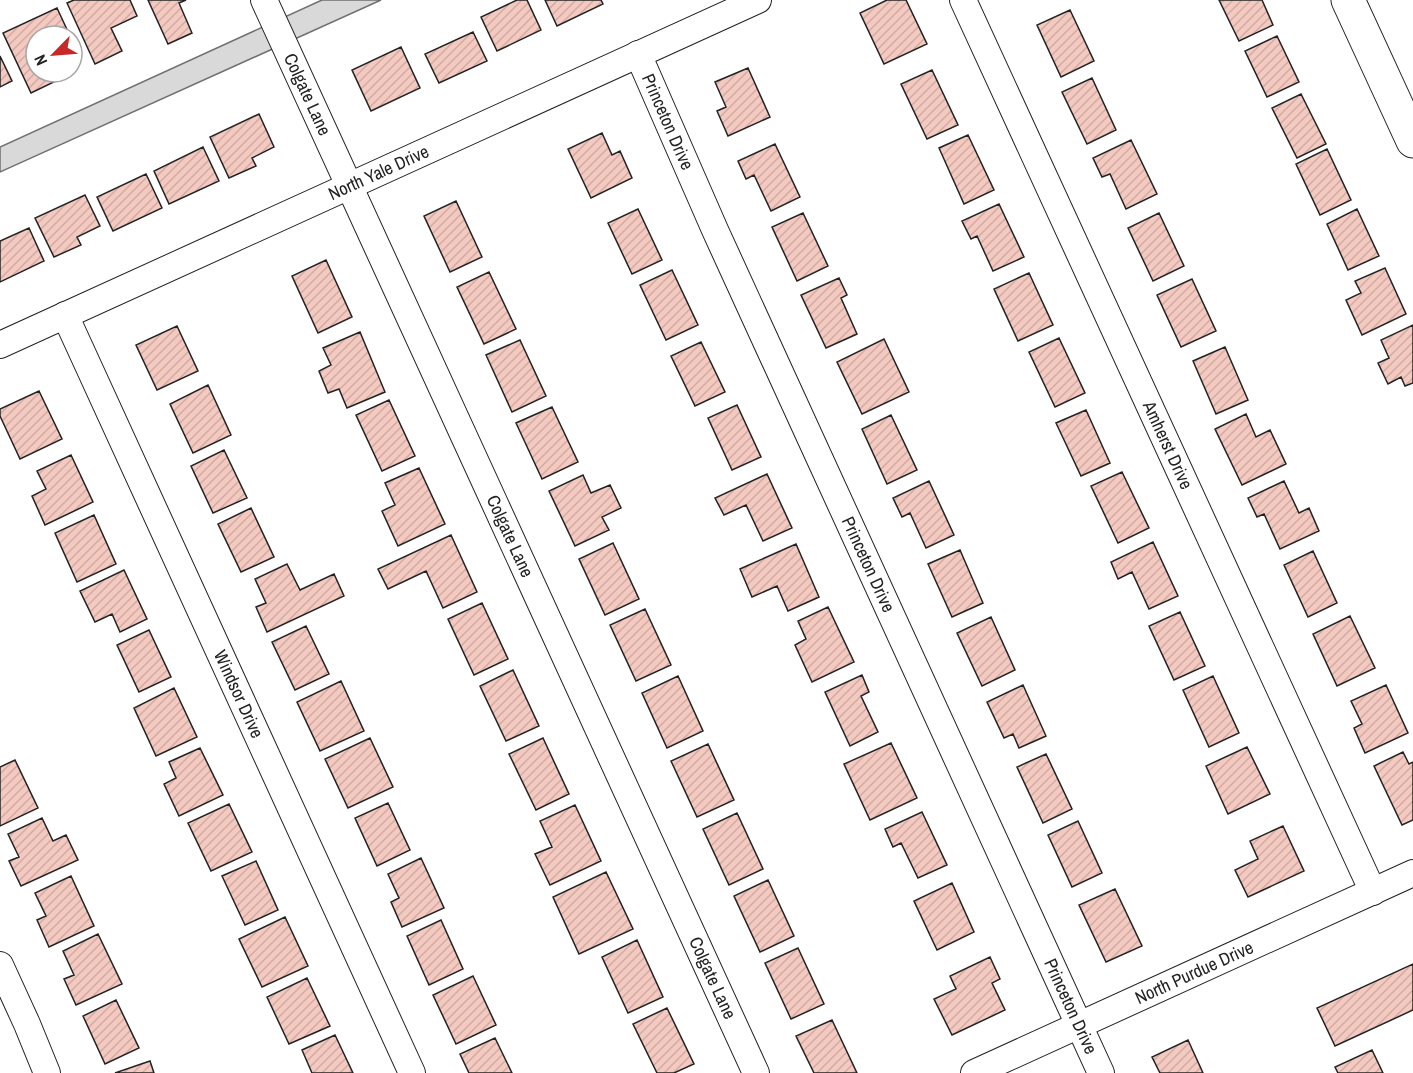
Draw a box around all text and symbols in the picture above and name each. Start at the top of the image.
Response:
north arrow [24,24,84,84]
street label: Colgate Lane [278,49,337,139]
text: N [28,51,52,69]
street label: Princeton Drive [636,70,700,174]
street label: North Yale Drive [324,138,433,206]
street label: Amherst Drive [1137,396,1199,493]
street label: Colgate Lane [481,491,540,581]
street label: Princeton Drive [836,512,901,616]
street label: Windsor Drive [208,646,270,742]
street label: Colgate Lane [683,933,743,1023]
street label: North Purdue Drive [1131,934,1257,1010]
street label: Princeton Drive [1038,954,1104,1058]

